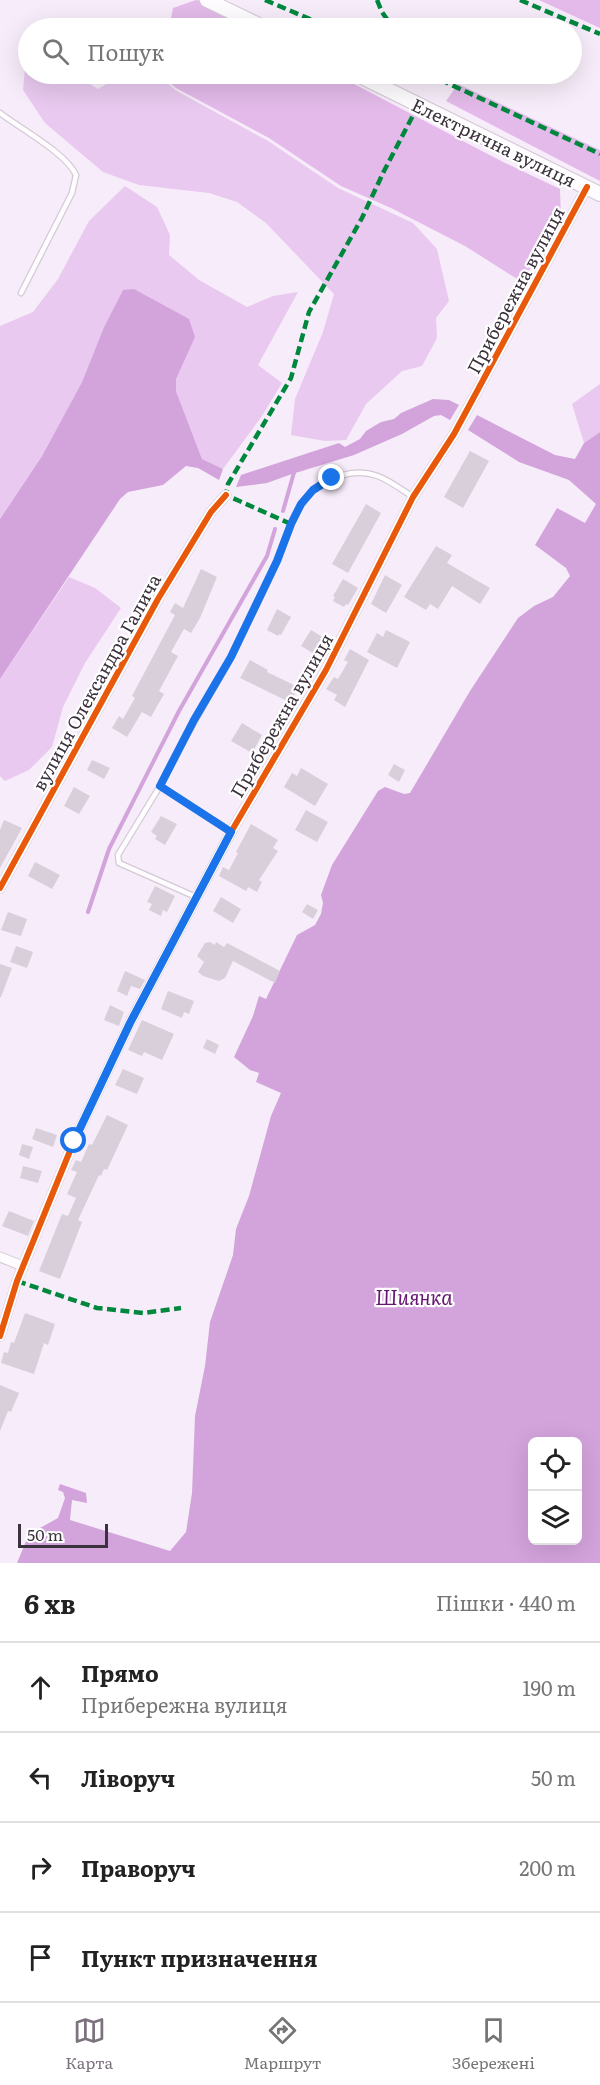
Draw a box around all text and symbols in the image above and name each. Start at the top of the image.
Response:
search box [18,18,582,84]
icon: search [39,35,72,68]
text: Пошук [87,35,164,68]
street label: Електрична вулиця [407,91,581,193]
street label: Прибережна вулиця [459,202,571,378]
route end [318,464,344,490]
street label: вулиця Олександра Галича [25,568,167,795]
street label: Прибережна вулиця [223,628,339,802]
route start [60,1127,86,1153]
water label: Шиянка [375,1281,453,1311]
map controls [528,1437,582,1545]
button: locate [528,1437,582,1491]
button: layers [528,1491,582,1545]
scale bar [18,1521,108,1548]
text: 50 m [27,1522,63,1546]
text: 6 хв [24,1583,76,1622]
text: Пішки · 440 m [436,1587,576,1617]
text: Прямо [81,1656,159,1689]
icon: ahead [24,1671,57,1704]
text: 190 m [522,1672,576,1702]
text: Прибережна вулиця [81,1689,287,1719]
icon: left [24,1761,57,1794]
text: Ліворуч [81,1761,175,1794]
text: 50 m [531,1762,576,1792]
icon: right [24,1851,57,1884]
text: Праворуч [81,1851,196,1884]
text: 200 m [519,1852,576,1882]
icon: arrive [24,1941,57,1974]
text: Пункт призначення [81,1941,318,1974]
tab: Карта [65,2014,113,2074]
tab: Маршрут [244,2014,321,2074]
tab: Збережені [452,2014,535,2074]

